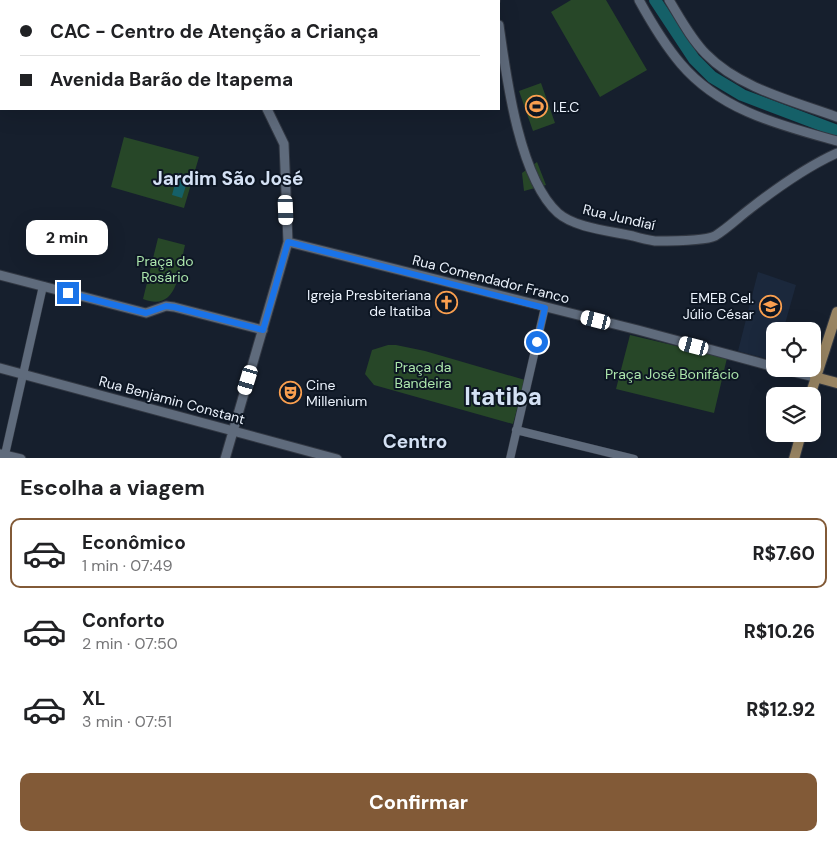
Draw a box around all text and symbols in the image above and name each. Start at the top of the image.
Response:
text: CAC - Centro de Atenção a Criança [50,19,378,44]
text: Avenida Barão de Itapema [50,67,293,92]
sports icon: I.E.C [525,95,549,119]
place label: I.E.C [553,98,579,116]
district label: Jardim São José [152,166,304,191]
car [277,195,294,225]
street label: Rua Jundiaí [581,200,658,234]
callout: 2 min [27,220,109,256]
text: 2 min [46,227,88,248]
street label: Rua Comendador Franco [410,251,572,307]
park label: Praça do Rosário [136,252,194,286]
route end [57,282,79,304]
place label: Igreja Presbiteriana de Itatiba [307,286,431,320]
place label: EMEB Cel. Júlio César [683,289,754,323]
church icon: Igreja Presbiteriana de Itatiba [435,291,459,315]
school or university icon: EMEB Cel. Júlio César [758,294,782,318]
car [579,309,612,331]
map controls [766,322,821,442]
button: locate [766,322,821,377]
route start [526,331,548,353]
car [677,335,710,357]
park label: Praça da Bandeira [395,358,451,392]
car [236,363,259,397]
park label: Praça José Bonifácio [605,365,739,383]
street label: Rua Benjamin Constant [97,372,247,428]
place label: Cine Millenium [306,376,367,410]
theatre icon: Cine Millenium [278,381,302,405]
district label: Itatiba [464,381,542,412]
button: layers [766,387,821,442]
district label: Centro [383,429,447,454]
text: Escolha a viagem [20,473,205,502]
text: Econômico [82,530,186,555]
icon: car [22,531,67,576]
text: R$7.60 [753,541,815,566]
text: 1 min · 07:49 [82,555,172,576]
text: Conforto [82,608,165,633]
icon: car [22,609,67,654]
text: R$10.26 [744,619,815,644]
text: 2 min · 07:50 [82,633,178,654]
text: XL [82,686,105,711]
icon: car [22,687,67,732]
text: R$12.92 [746,697,815,722]
text: 3 min · 07:51 [82,711,172,732]
button: Confirmar [20,773,817,831]

